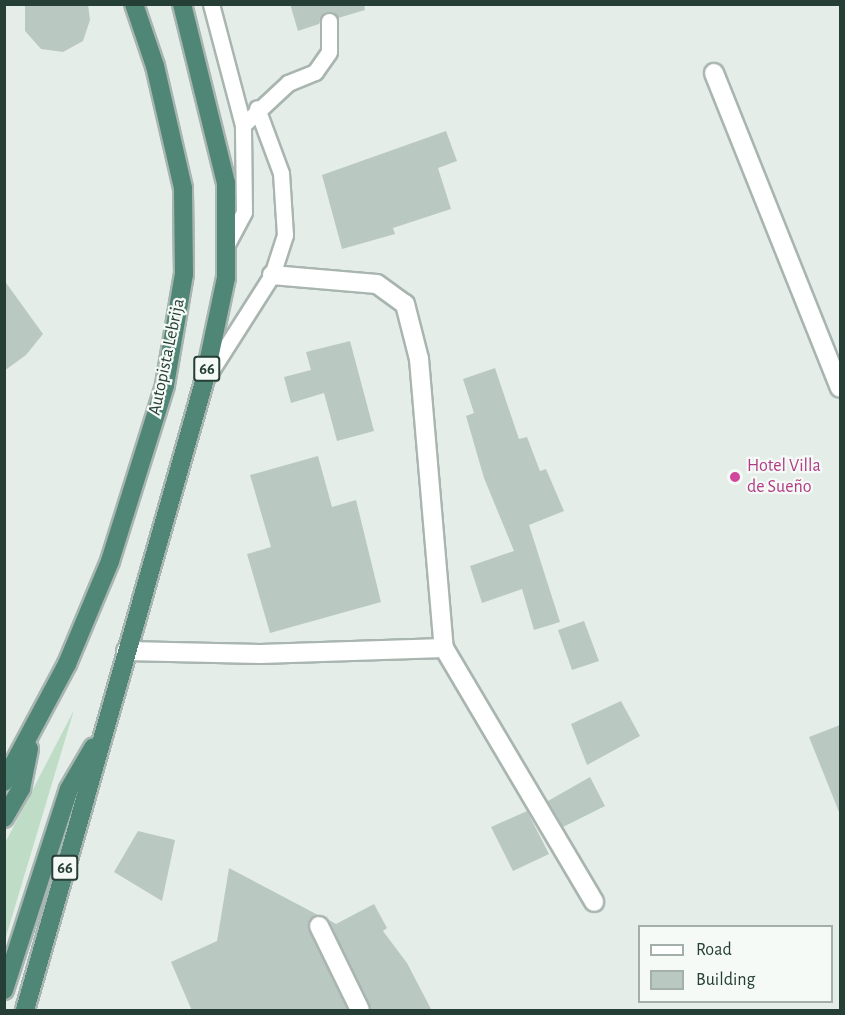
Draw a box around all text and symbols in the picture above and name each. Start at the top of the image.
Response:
street label: Autopista Lebrija [144,297,190,417]
road number: 66 [192,356,222,382]
place label: Hotel Villa de Sueño [747,456,821,498]
marker: Hotel Villa de Sueño [728,470,742,484]
road number: 66 [50,855,80,881]
legend [638,925,833,1003]
text: Road [696,941,732,959]
text: Building [696,971,755,989]

